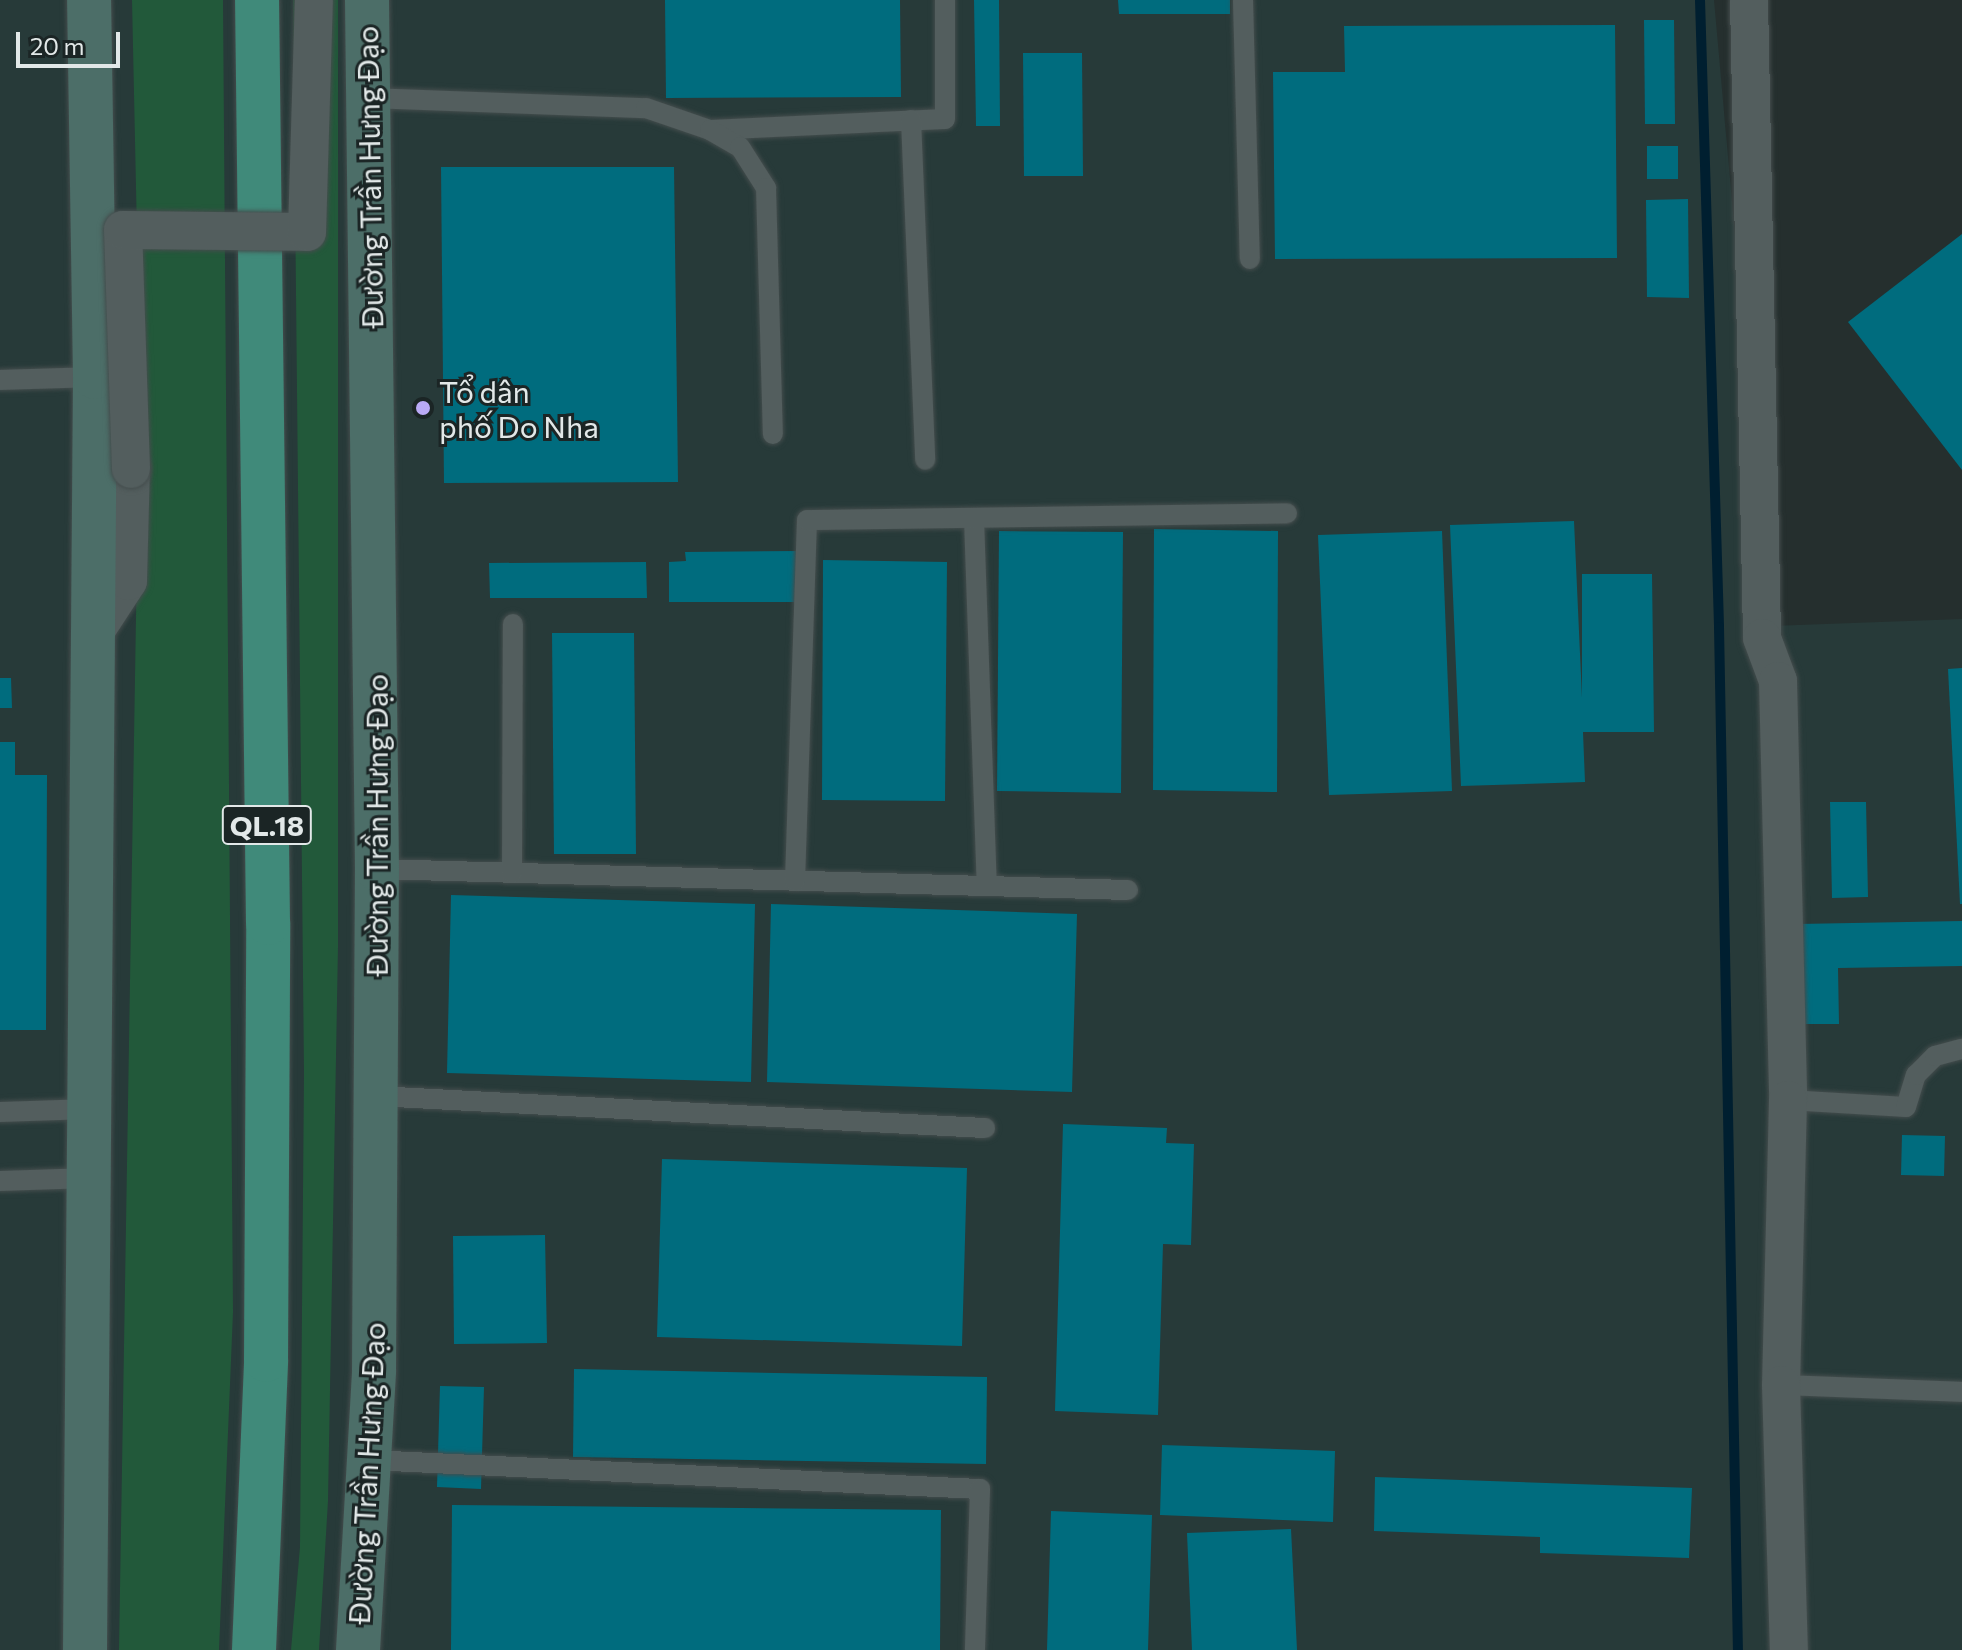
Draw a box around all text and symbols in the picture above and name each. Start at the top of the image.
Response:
scale bar [20,16,124,66]
street label: Đường Trần Hưng Đạo [348,25,390,329]
text: 20 m [30,31,84,60]
place label: Tổ dân phố Do Nha [439,373,599,444]
marker: Tổ dân phố Do Nha [414,399,432,417]
street label: Đường Trần Hưng Đạo [358,674,394,976]
road number: QL.18 [221,801,313,849]
street label: Đường Trần Hưng Đạo [340,1321,392,1625]

